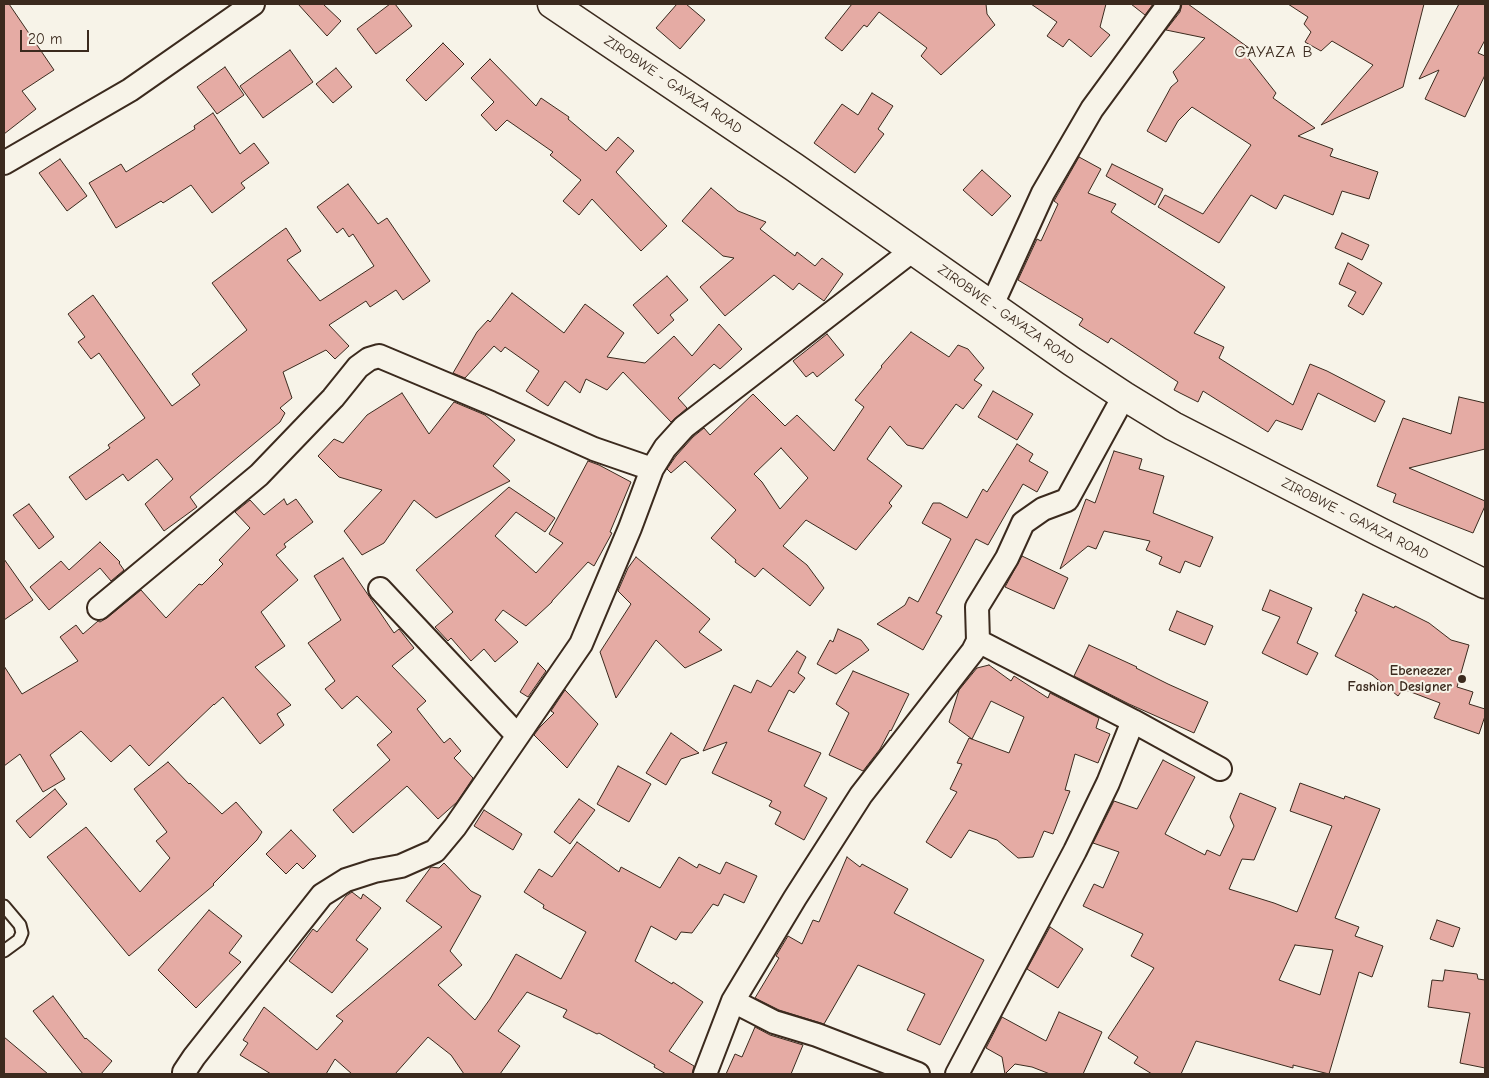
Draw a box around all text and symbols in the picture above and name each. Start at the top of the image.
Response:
scale bar [22,20,91,52]
text: 20 m [28,30,62,48]
street label: ZIROBWE - GAYAZA ROAD [601,32,745,138]
district label: GAYAZA B [1234,42,1314,62]
street label: ZIROBWE - GAYAZA ROAD [934,261,1078,369]
street label: ZIROBWE - GAYAZA ROAD [1279,475,1431,563]
place label: Ebeneezer Fashion Designer [1347,663,1452,696]
marker: Ebeneezer Fashion Designer [1456,673,1468,685]

